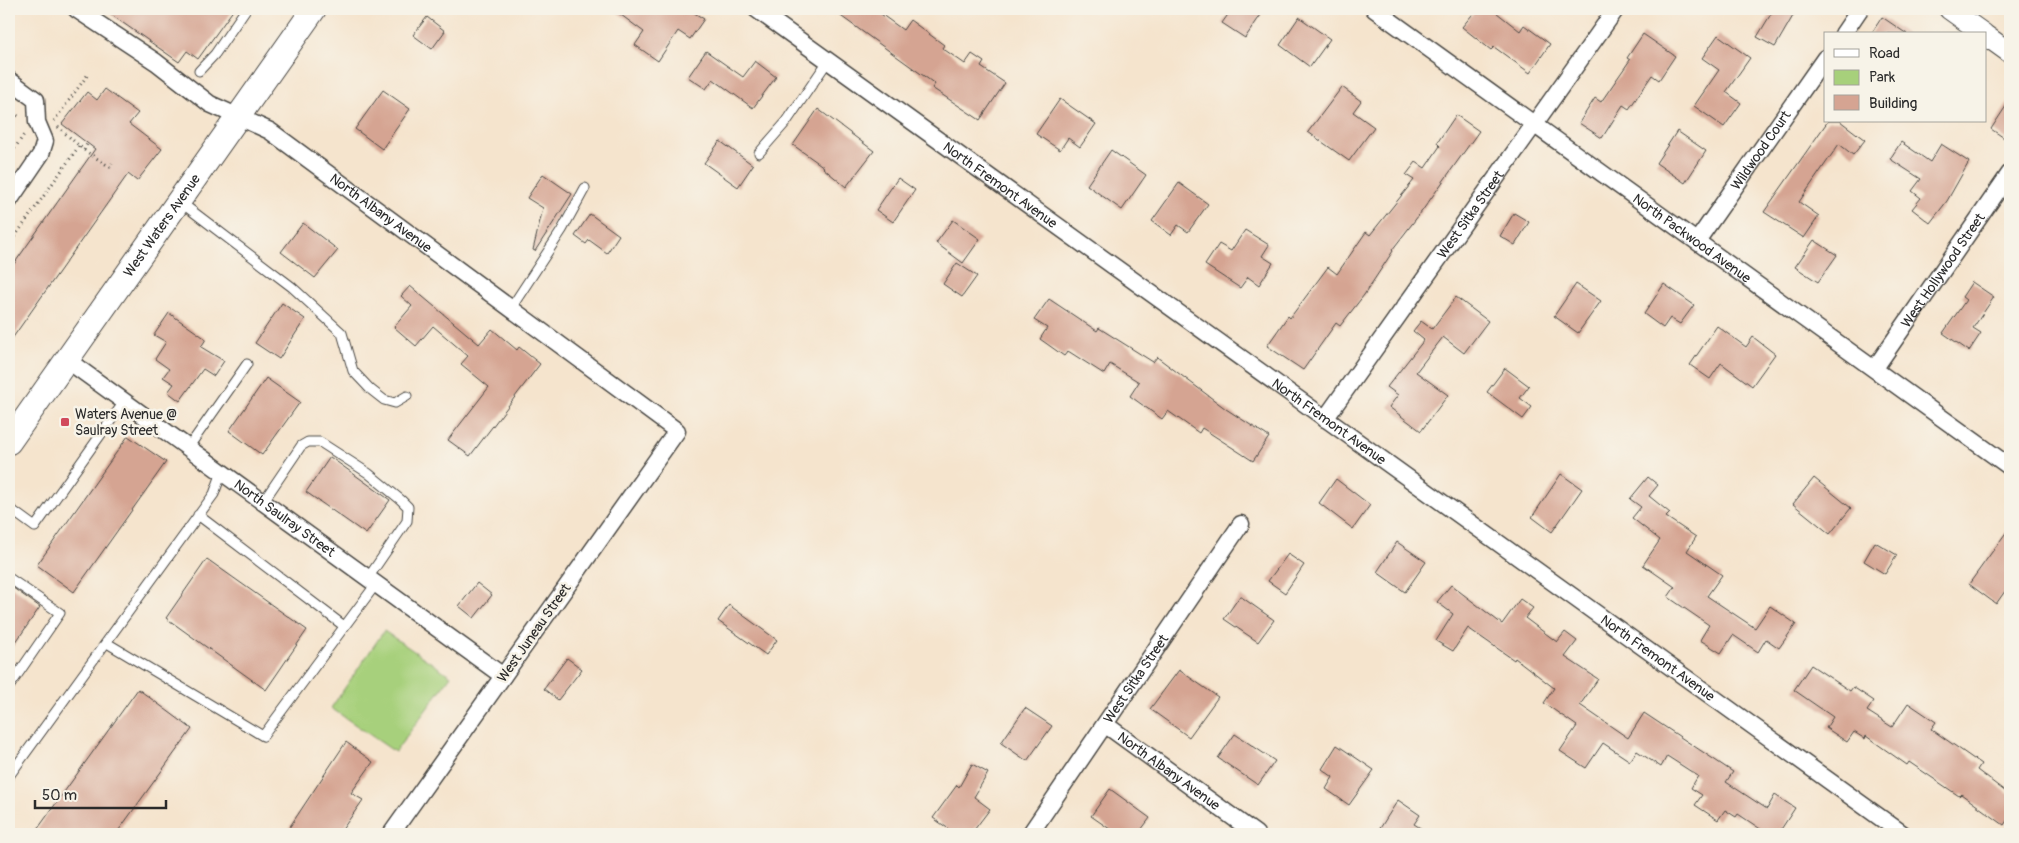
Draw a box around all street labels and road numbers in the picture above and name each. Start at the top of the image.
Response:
street label: Wildwood Court [1727,107,1794,193]
street label: North Fremont Avenue [940,138,1061,232]
street label: West Sitka Street [1433,167,1507,261]
street label: North Albany Avenue [327,170,435,256]
street label: West Waters Avenue [120,171,204,280]
street label: North Packwood Avenue [1630,190,1755,286]
street label: West Hollywood Street [1897,209,1988,331]
street label: North Fremont Avenue [1269,374,1390,468]
street label: North Saulray Street [231,476,339,560]
street label: West Juneau Street [494,580,575,686]
street label: North Fremont Avenue [1598,611,1718,705]
street label: West Sitka Street [1100,631,1172,726]
street label: North Albany Avenue [1115,728,1224,814]

